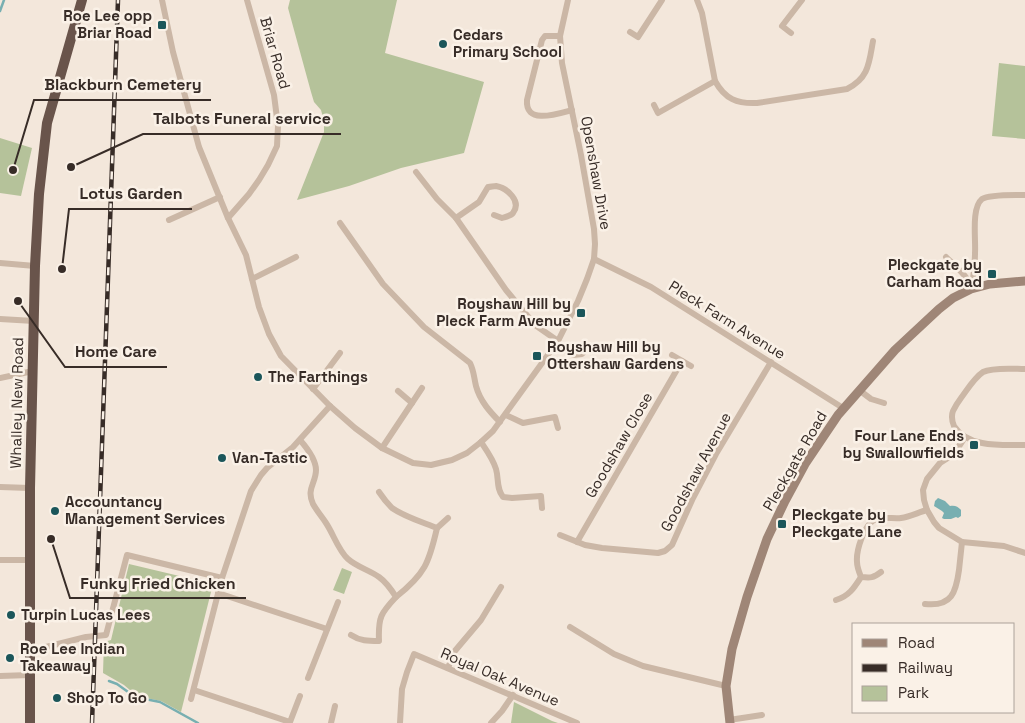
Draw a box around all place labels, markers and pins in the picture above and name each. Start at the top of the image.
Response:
place label: Roe Lee opp Briar Road [63,6,152,42]
marker: Roe Lee opp Briar Road [156,19,168,31]
place label: Cedars Primary School [453,25,562,61]
marker: Cedars Primary School [437,38,449,50]
callout: Blackburn Cemetery [34,69,211,100]
callout: Talbots Funeral service [143,103,341,134]
callout: Lotus Garden [69,178,192,209]
place label: Pleckgate by Carham Road [886,255,982,291]
marker: Pleckgate by Carham Road [986,268,998,280]
place label: Royshaw Hill by Pleck Farm Avenue [436,294,571,330]
marker: Royshaw Hill by Pleck Farm Avenue [575,307,587,319]
callout: Home Care [65,336,167,367]
place label: Royshaw Hill by Ottershaw Gardens [547,337,684,373]
marker: Royshaw Hill by Ottershaw Gardens [531,350,543,362]
place label: The Farthings [268,367,368,386]
marker: The Farthings [252,371,264,383]
place label: Four Lane Ends by Swallowfields [843,426,964,462]
marker: Four Lane Ends by Swallowfields [968,439,980,451]
place label: Van-Tastic [232,448,308,467]
marker: Van-Tastic [216,452,228,464]
place label: Accountancy Management Services [65,492,225,528]
marker: Accountancy Management Services [49,505,61,517]
place label: Pleckgate by Pleckgate Lane [792,505,902,541]
marker: Pleckgate by Pleckgate Lane [776,518,788,530]
callout: Funky Fried Chicken [70,567,246,598]
place label: Turpin Lucas Lees [21,605,150,624]
marker: Turpin Lucas Lees [5,609,17,621]
place label: Roe Lee Indian Takeaway [20,639,125,675]
marker: Roe Lee Indian Takeaway [4,652,16,664]
place label: Shop To Go [67,688,147,707]
marker: Shop To Go [51,692,63,704]

